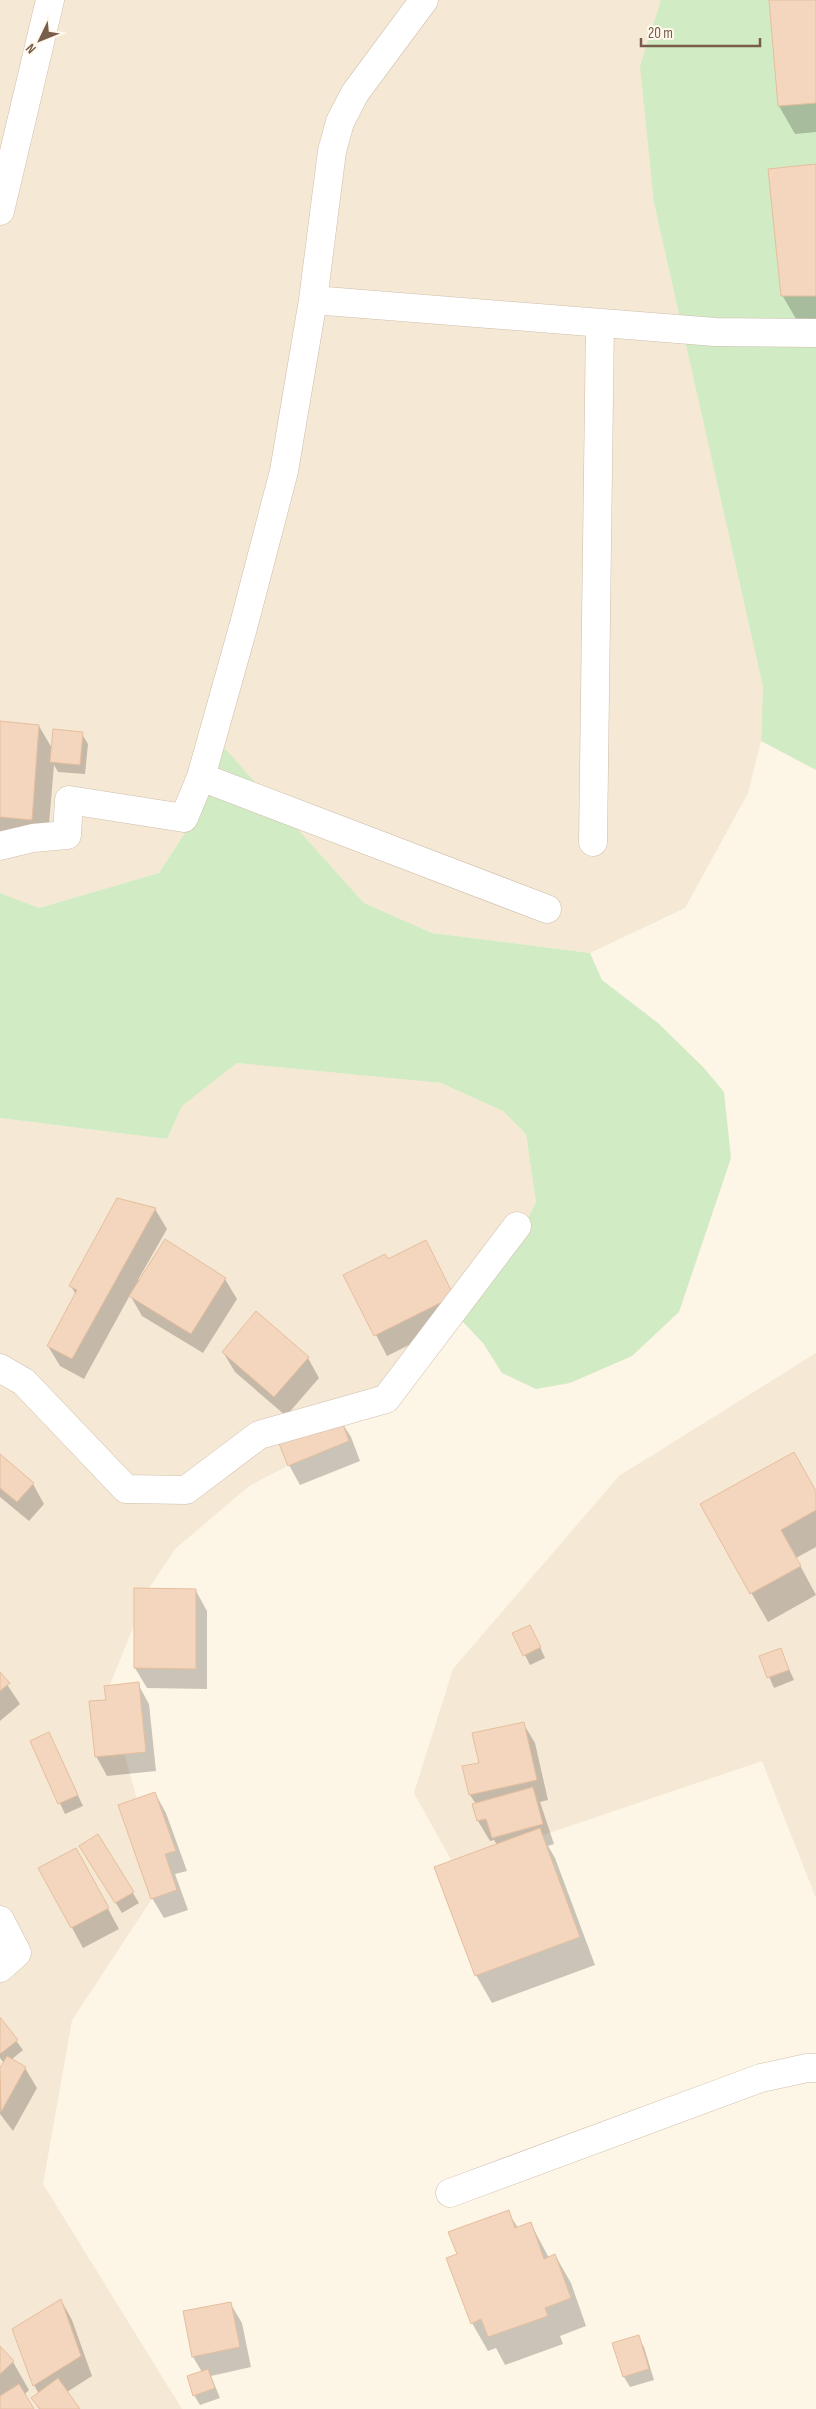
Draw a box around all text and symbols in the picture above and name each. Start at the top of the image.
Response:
north arrow [15,15,65,65]
scale bar [641,15,760,47]
text: 20 m [648,24,673,43]
text: N [22,40,40,57]

